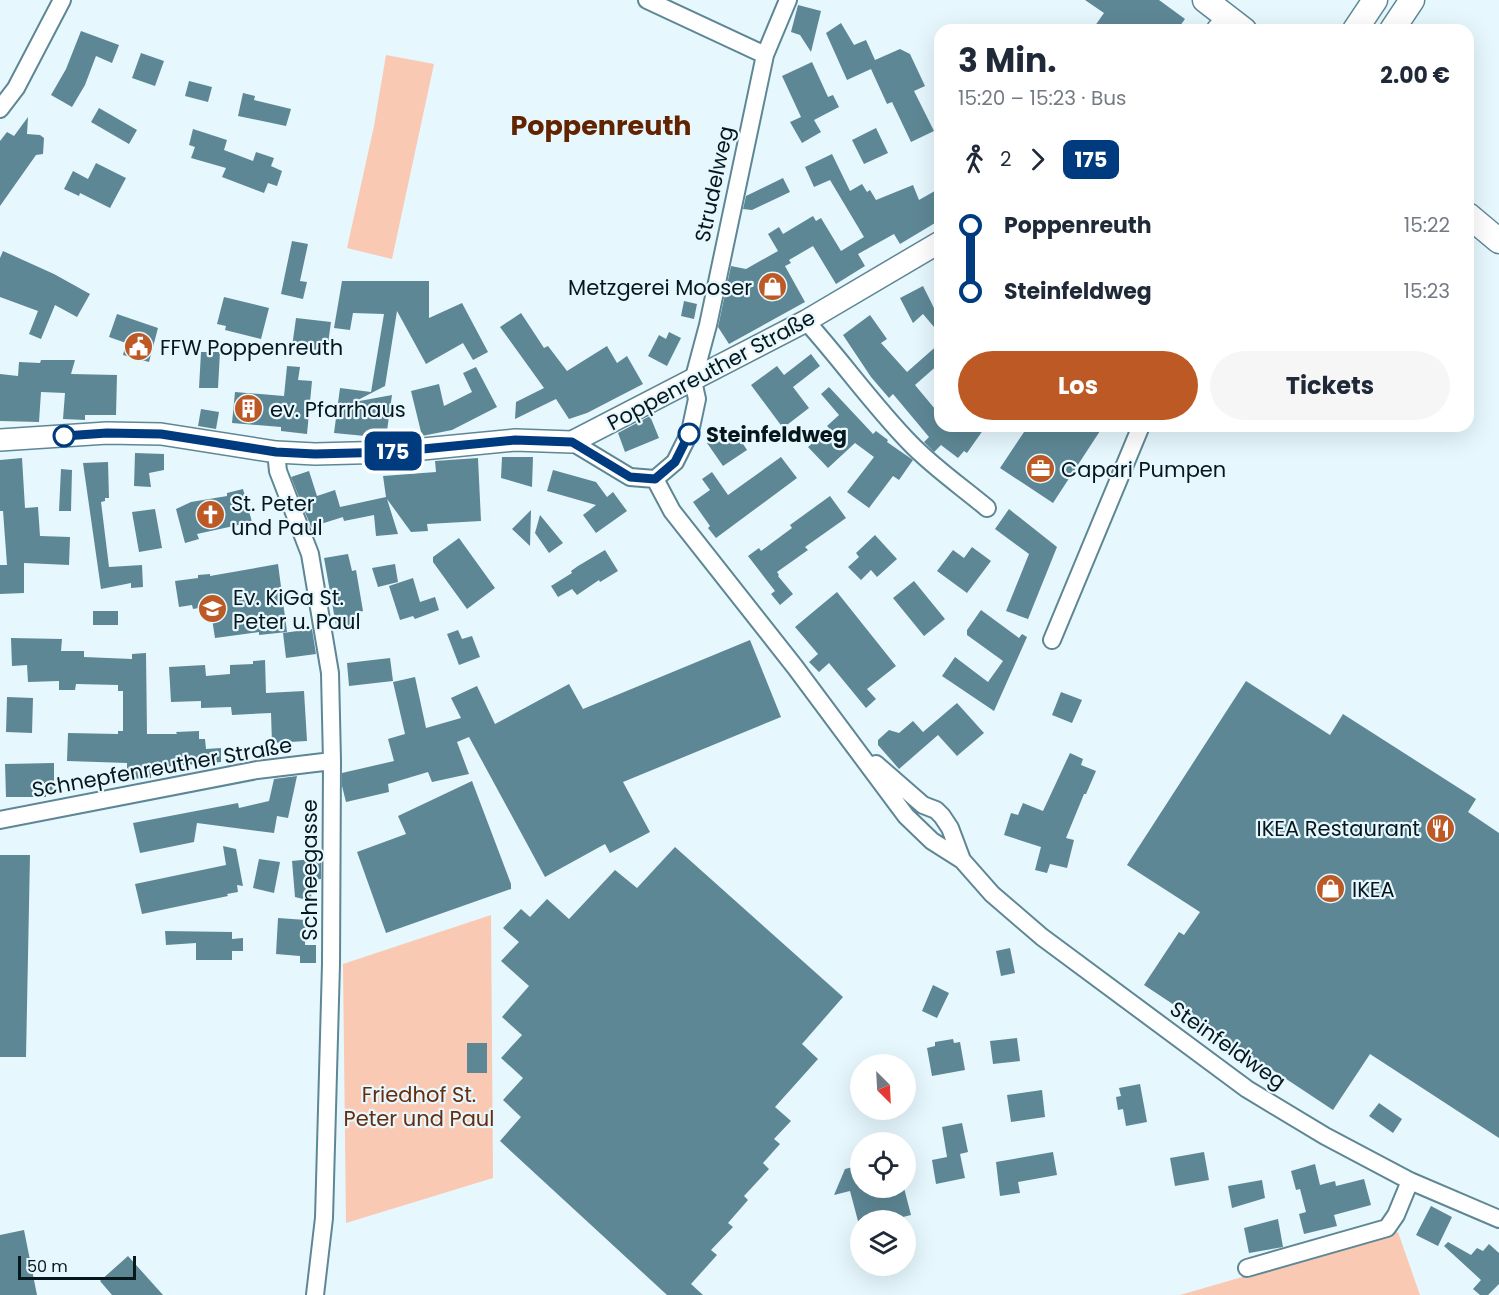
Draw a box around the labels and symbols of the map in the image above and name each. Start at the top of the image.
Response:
district label: Poppenreuth [510,107,692,144]
street label: Strudelweg [688,123,740,245]
shop icon: Metzgerei Mooser [757,271,789,303]
place label: Metzgerei Mooser [568,273,752,302]
street label: Poppenreuther Straße [602,303,820,437]
public building icon: FFW Poppenreuth [123,331,155,363]
place label: FFW Poppenreuth [160,333,343,362]
building icon: ev. Pfarrhaus [233,393,265,425]
place label: ev. Pfarrhaus [270,395,406,424]
place label: Steinfeldweg [706,420,847,449]
marker: Steinfeldweg [678,423,700,445]
unlabelled marker [53,425,75,447]
line badge: 175 [358,432,428,470]
office icon: Capari Pumpen [1024,453,1056,485]
place label: Capari Pumpen [1061,455,1226,484]
place label: St. Peter und Paul [231,489,323,542]
church icon: St. Peter und Paul [194,499,226,531]
place label: Ev. KiGa St. Peter u. Paul [233,583,361,636]
school or university icon: Ev. KiGa St. Peter u. Paul [196,593,228,625]
street label: Schnepfenreuther Straße [30,730,294,804]
street label: Schneegasse [295,799,324,941]
restaurant icon: IKEA Restaurant [1425,812,1457,844]
place label: IKEA Restaurant [1257,814,1420,843]
shop icon: IKEA [1315,873,1347,905]
place label: IKEA [1352,875,1395,904]
street label: Steinfeldweg [1164,994,1292,1096]
north arrow [850,1054,916,1120]
park label: Friedhof St. Peter und Paul [344,1080,494,1133]
scale bar [18,1253,136,1280]

